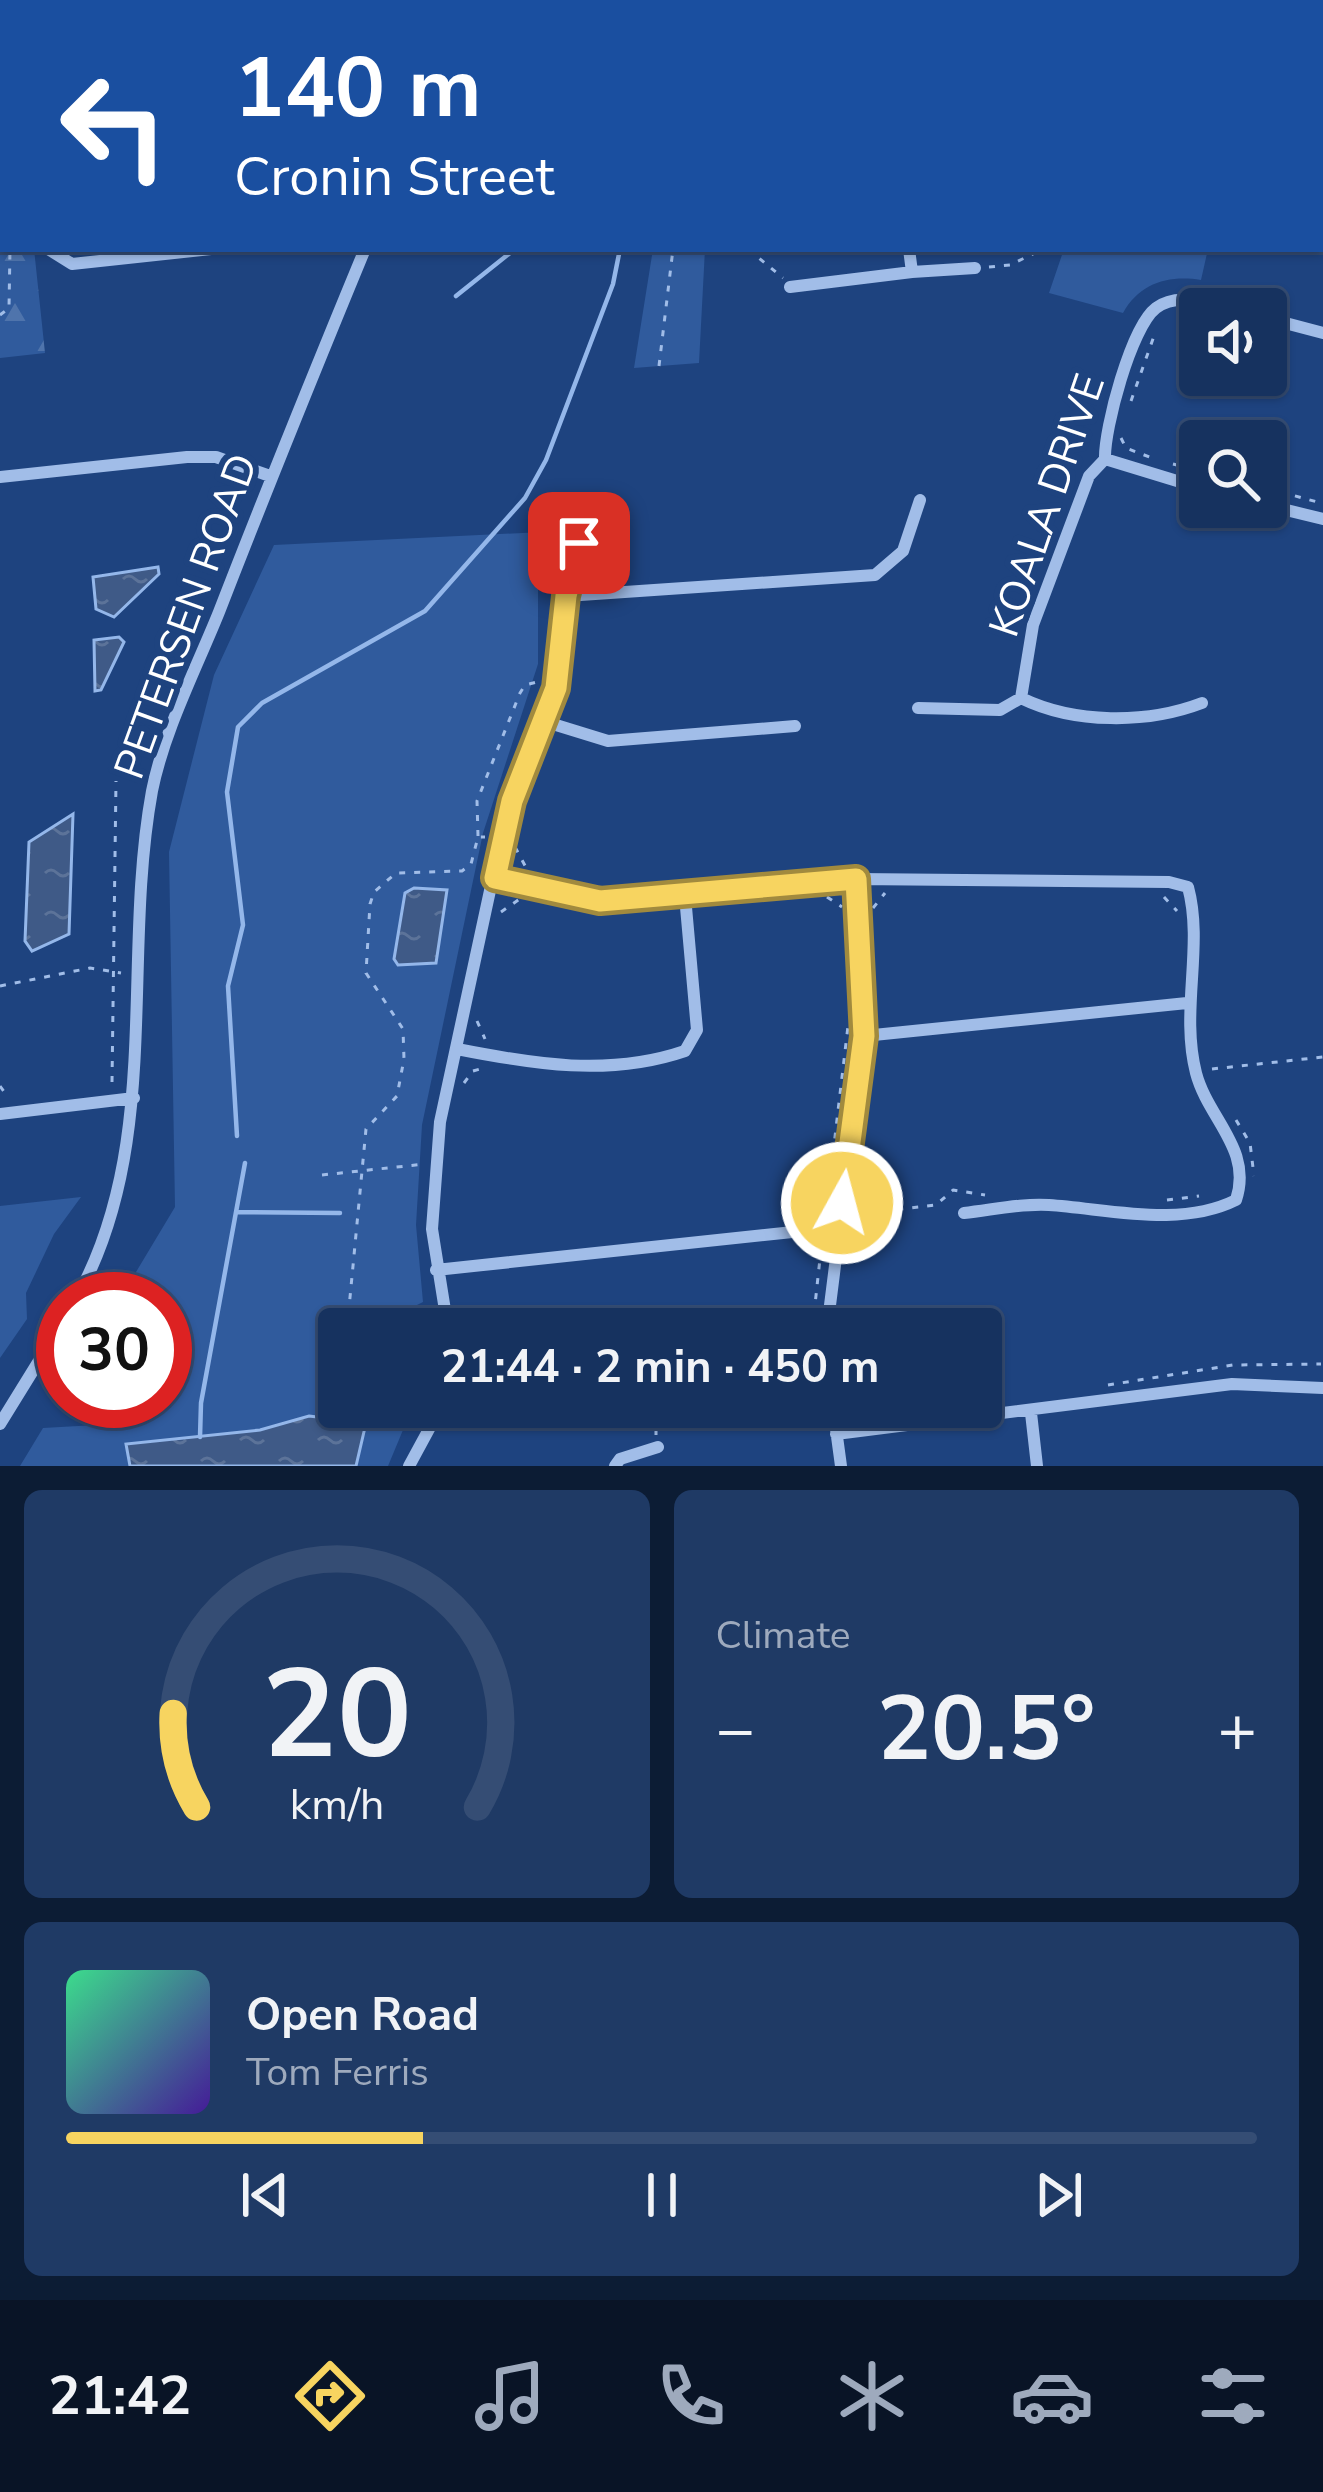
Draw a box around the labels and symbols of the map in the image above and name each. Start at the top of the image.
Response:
street label: KOALA DRIVE [976,367,1119,644]
street label: PETERSEN ROAD [101,446,272,787]
pin [528,492,630,594]
position arrow [779,1140,905,1266]
speed limit sign: 30 [36,1272,192,1428]

